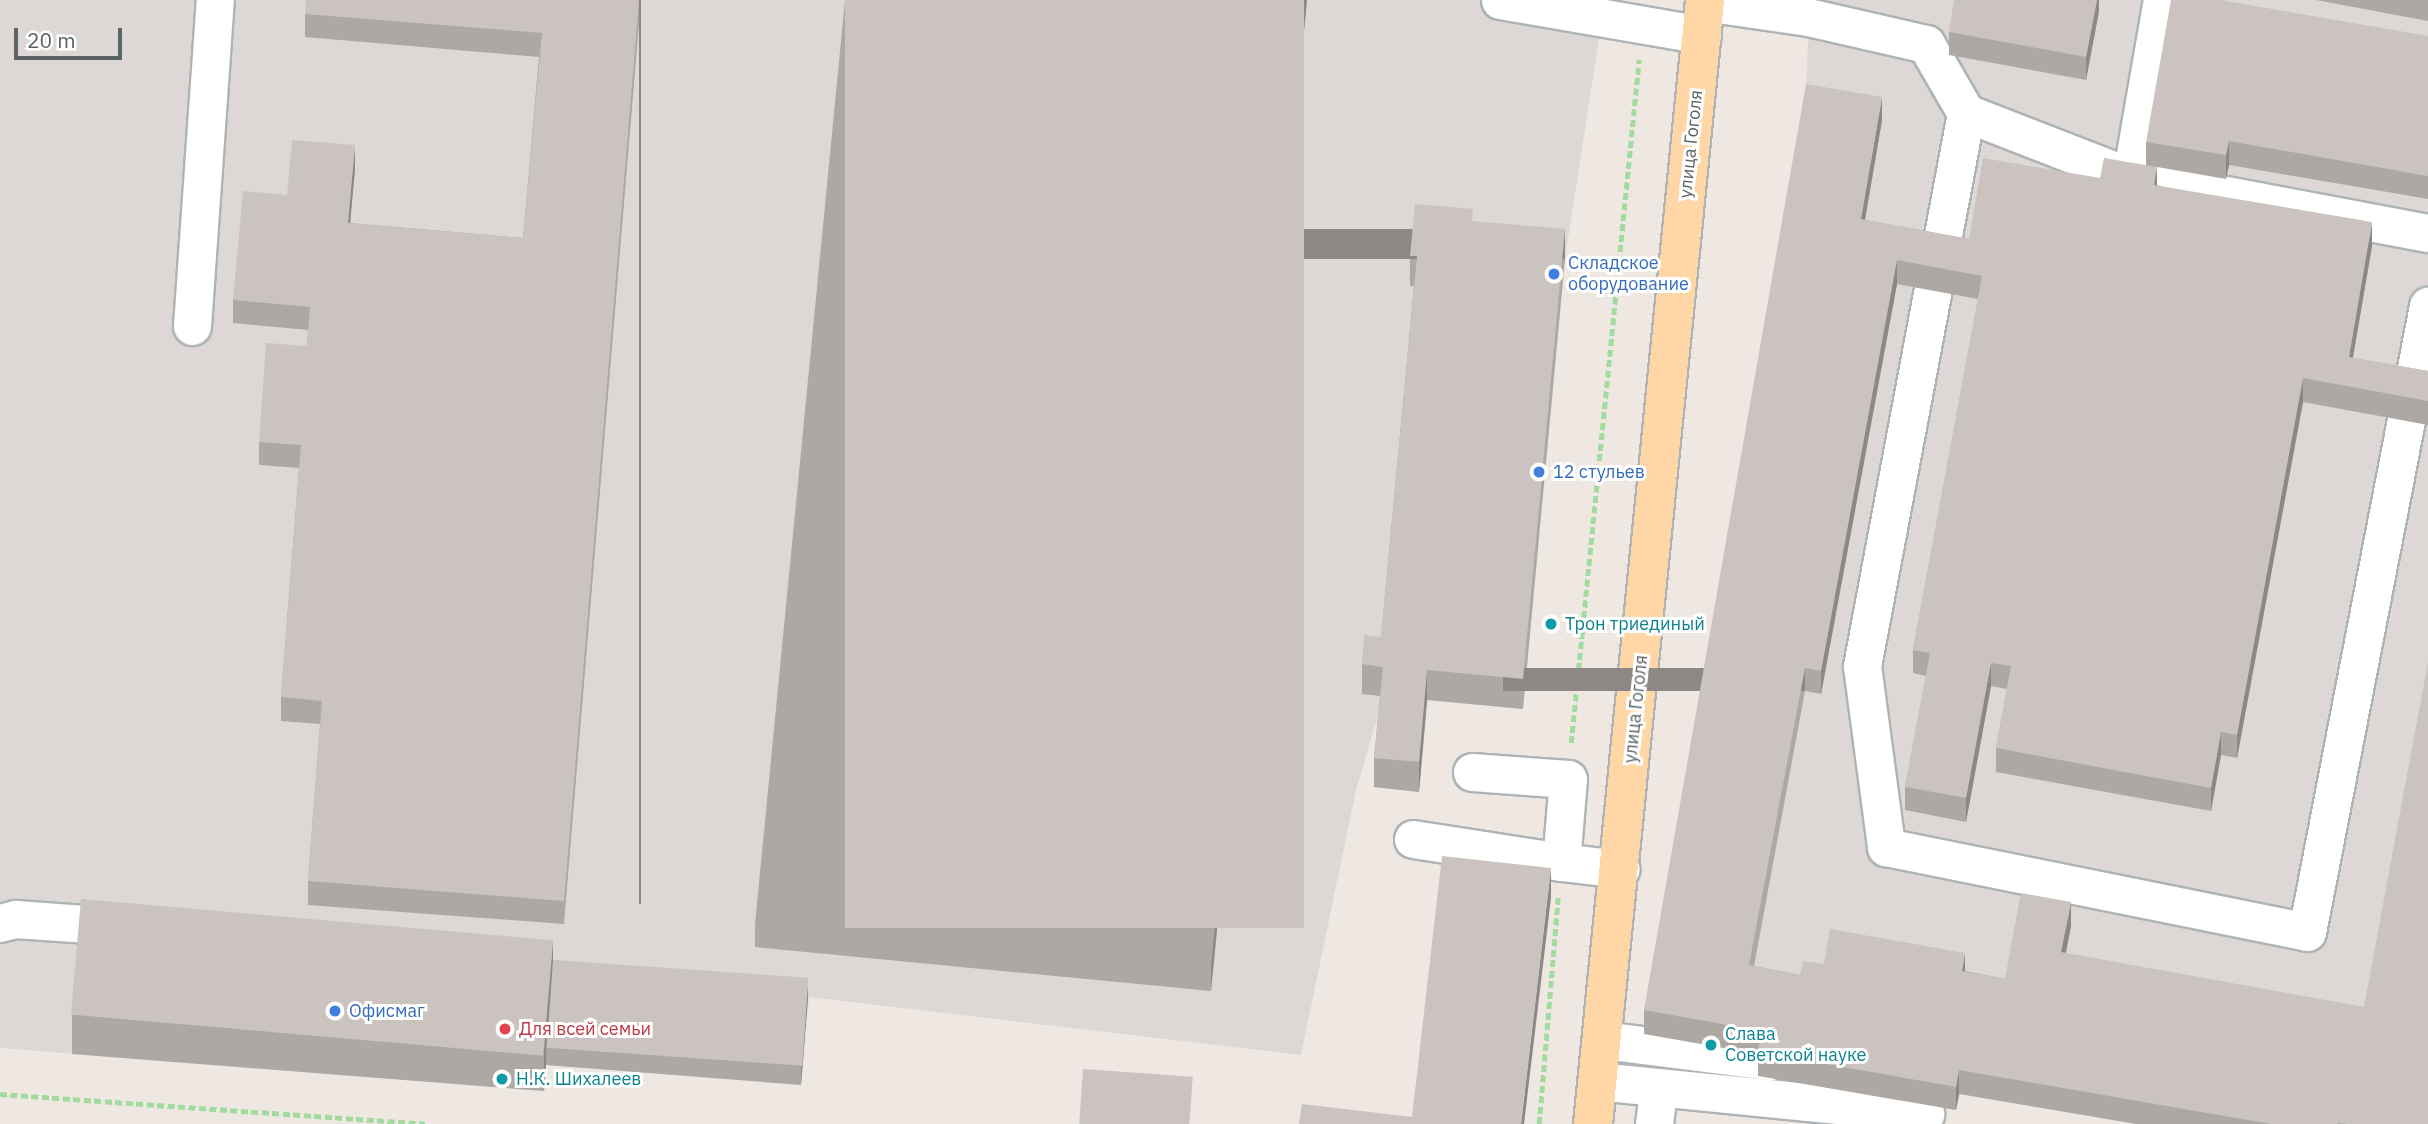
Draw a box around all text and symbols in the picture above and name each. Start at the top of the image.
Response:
scale bar [18,14,126,58]
text: 20 m [27,26,76,54]
street label: улица Гоголя [1675,89,1707,199]
place label: Складское оборудование [1568,253,1689,296]
marker: Складское оборудование [1546,266,1562,282]
place label: 12 стульев [1553,461,1645,483]
marker: 12 стульев [1531,464,1547,480]
place label: Трон триединый [1565,613,1705,635]
marker: Трон триединый [1543,616,1559,632]
street label: улица Гоголя [1620,654,1652,764]
place label: Офисмаг [349,1000,425,1022]
marker: Офисмаг [327,1003,343,1019]
place label: Для всей семьи [519,1018,651,1040]
marker: Для всей семьи [497,1021,513,1037]
place label: Слава Советской науке [1725,1024,1866,1066]
marker: Слава Советской науке [1703,1037,1719,1053]
place label: Н.К. Шихалеев [516,1068,641,1090]
marker: Н.К. Шихалеев [494,1071,510,1087]

